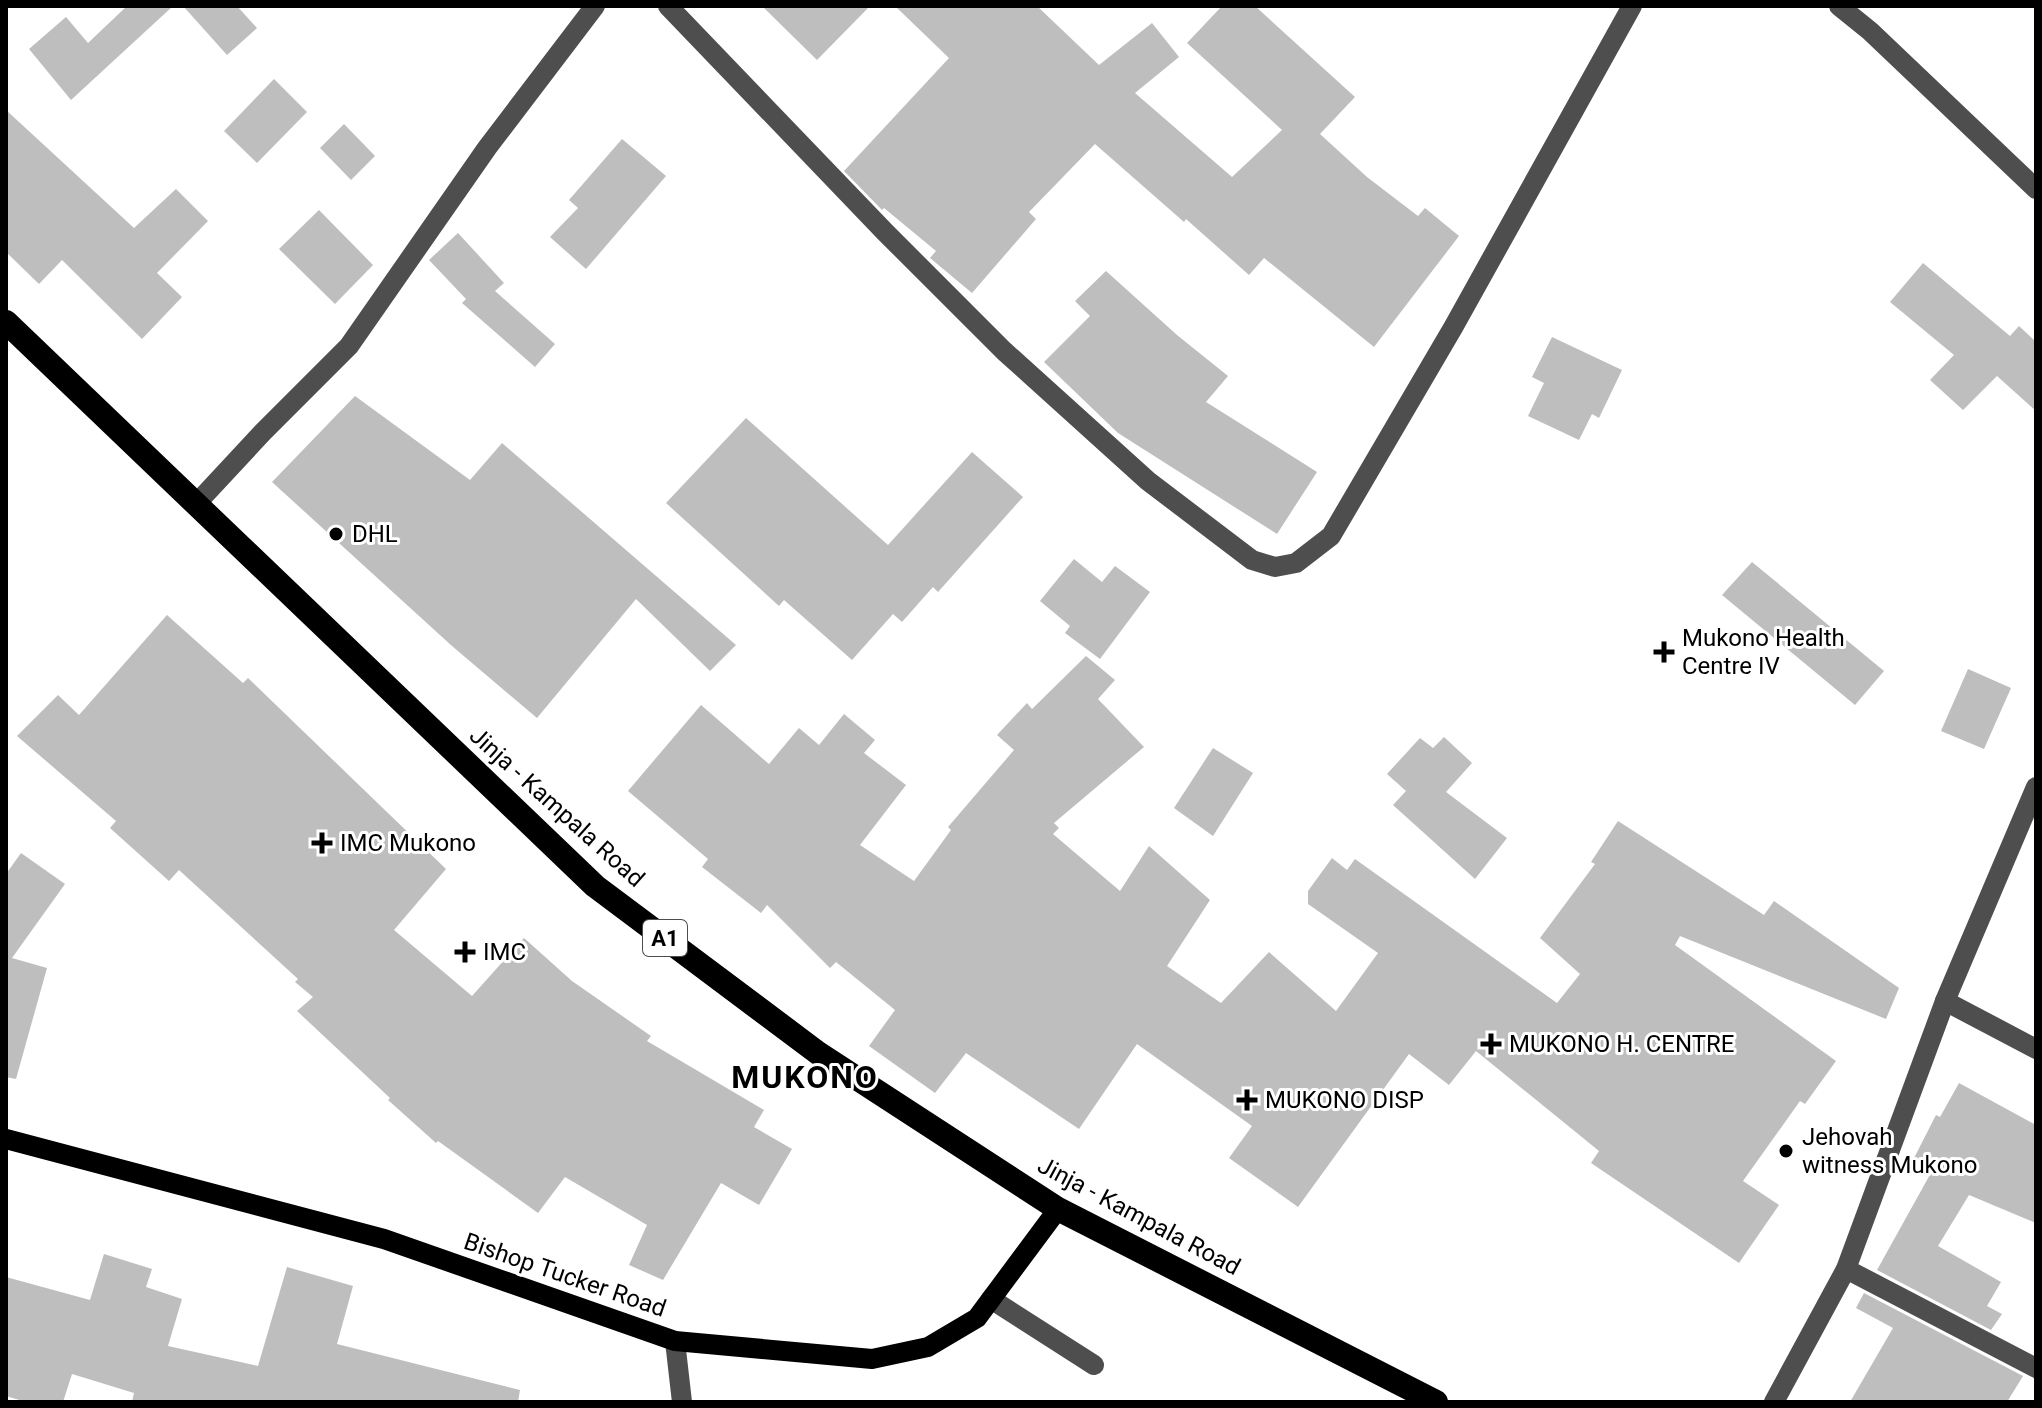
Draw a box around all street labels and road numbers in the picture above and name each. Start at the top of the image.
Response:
street label: Jinja - Kampala Road [464,721,650,893]
road number: A1 [643,920,687,956]
street label: Jinja - Kampala Road [1033,1151,1245,1281]
street label: Bishop Tucker Road [460,1227,670,1323]

